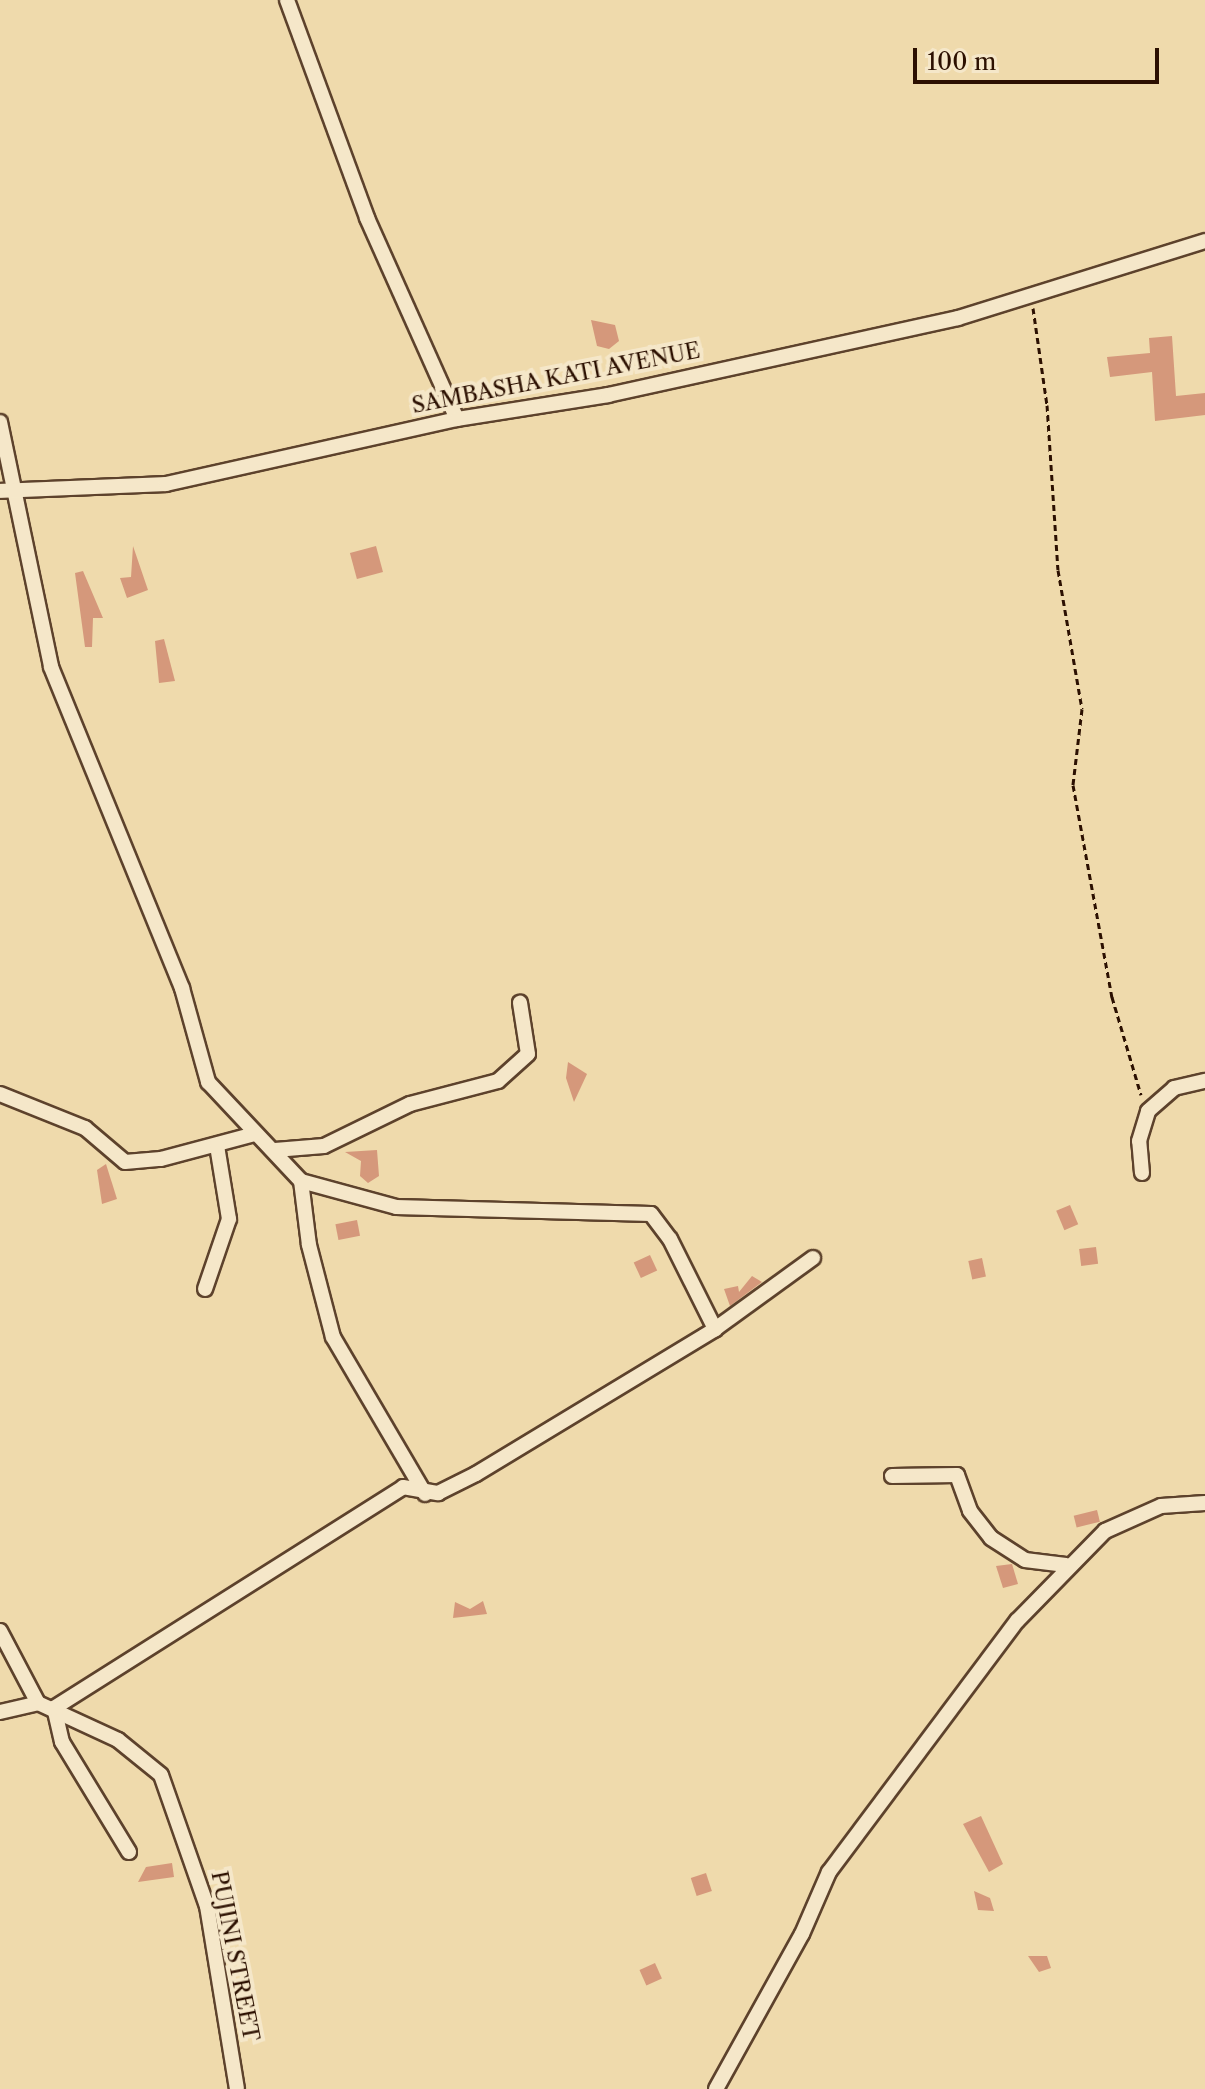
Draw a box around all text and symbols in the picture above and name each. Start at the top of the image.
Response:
scale bar [917,32,1163,82]
text: 100 m [927,47,996,76]
street label: SAMBASHA KATI AVENUE [409,337,703,419]
street label: PUJINI STREET [206,1869,264,2043]

